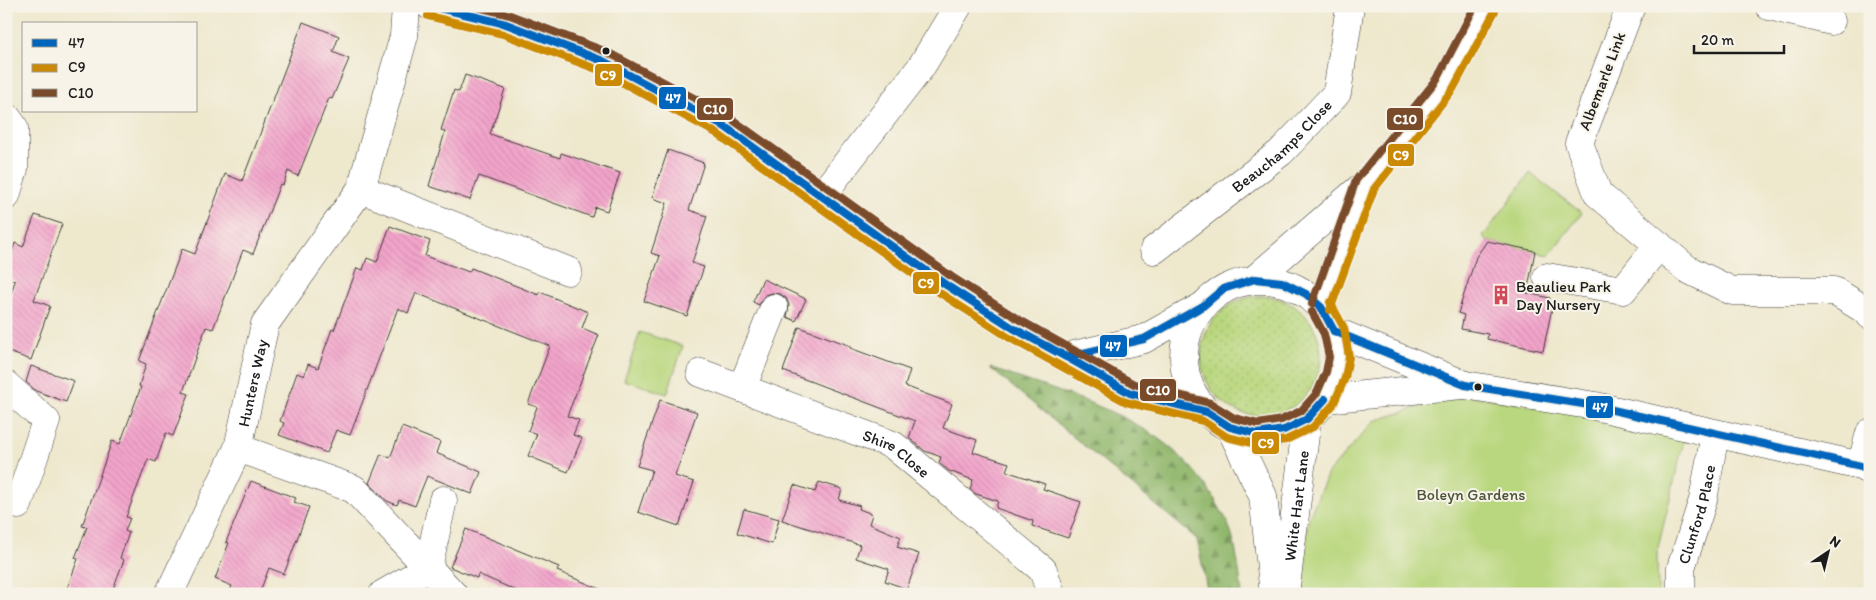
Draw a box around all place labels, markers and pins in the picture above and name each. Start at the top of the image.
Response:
unlabelled marker [601,46,611,56]
place label: Beaulieu Park Day Nursery [1516,277,1611,314]
building icon: Beaulieu Park Day Nursery [1490,284,1512,306]
unlabelled marker [1473,382,1483,392]

